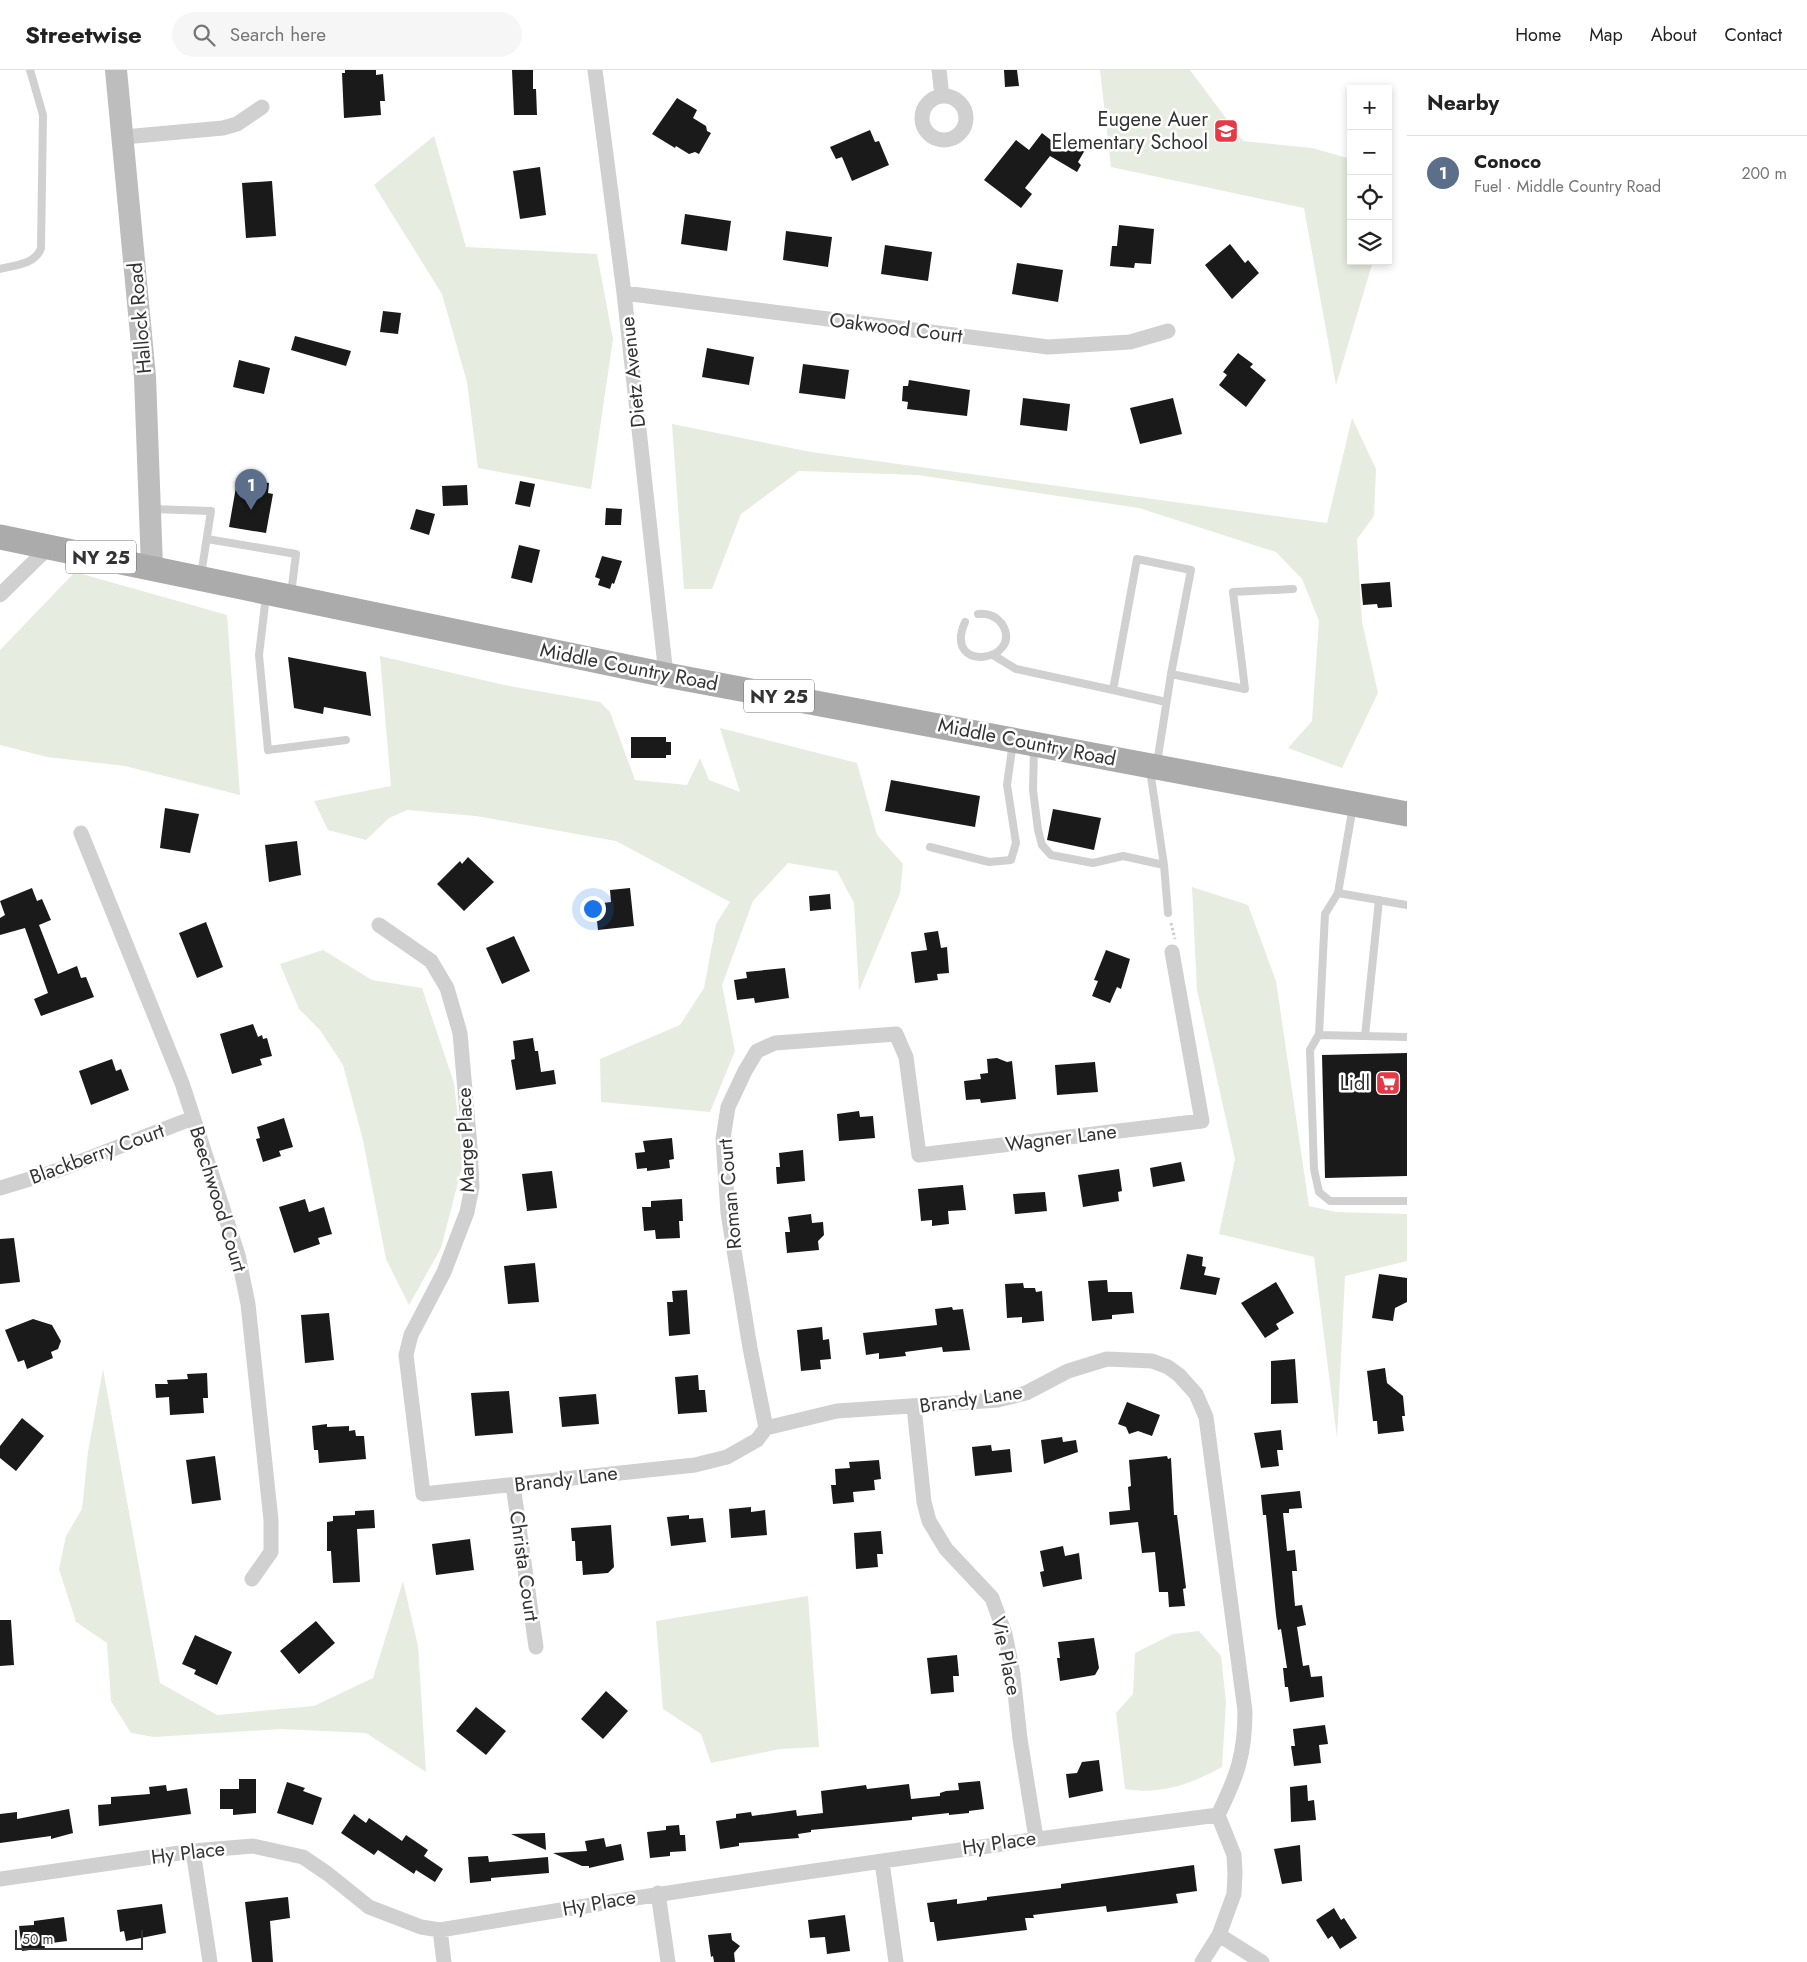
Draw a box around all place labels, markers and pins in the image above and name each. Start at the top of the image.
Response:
place label: Eugene Auer Elementary School [1052,105,1208,157]
school or university icon: Eugene Auer Elementary School [1213,118,1239,144]
pin: 1 [235,469,267,510]
place label: Lidl [1340,1069,1370,1098]
supermarket icon: Lidl [1375,1070,1401,1096]

